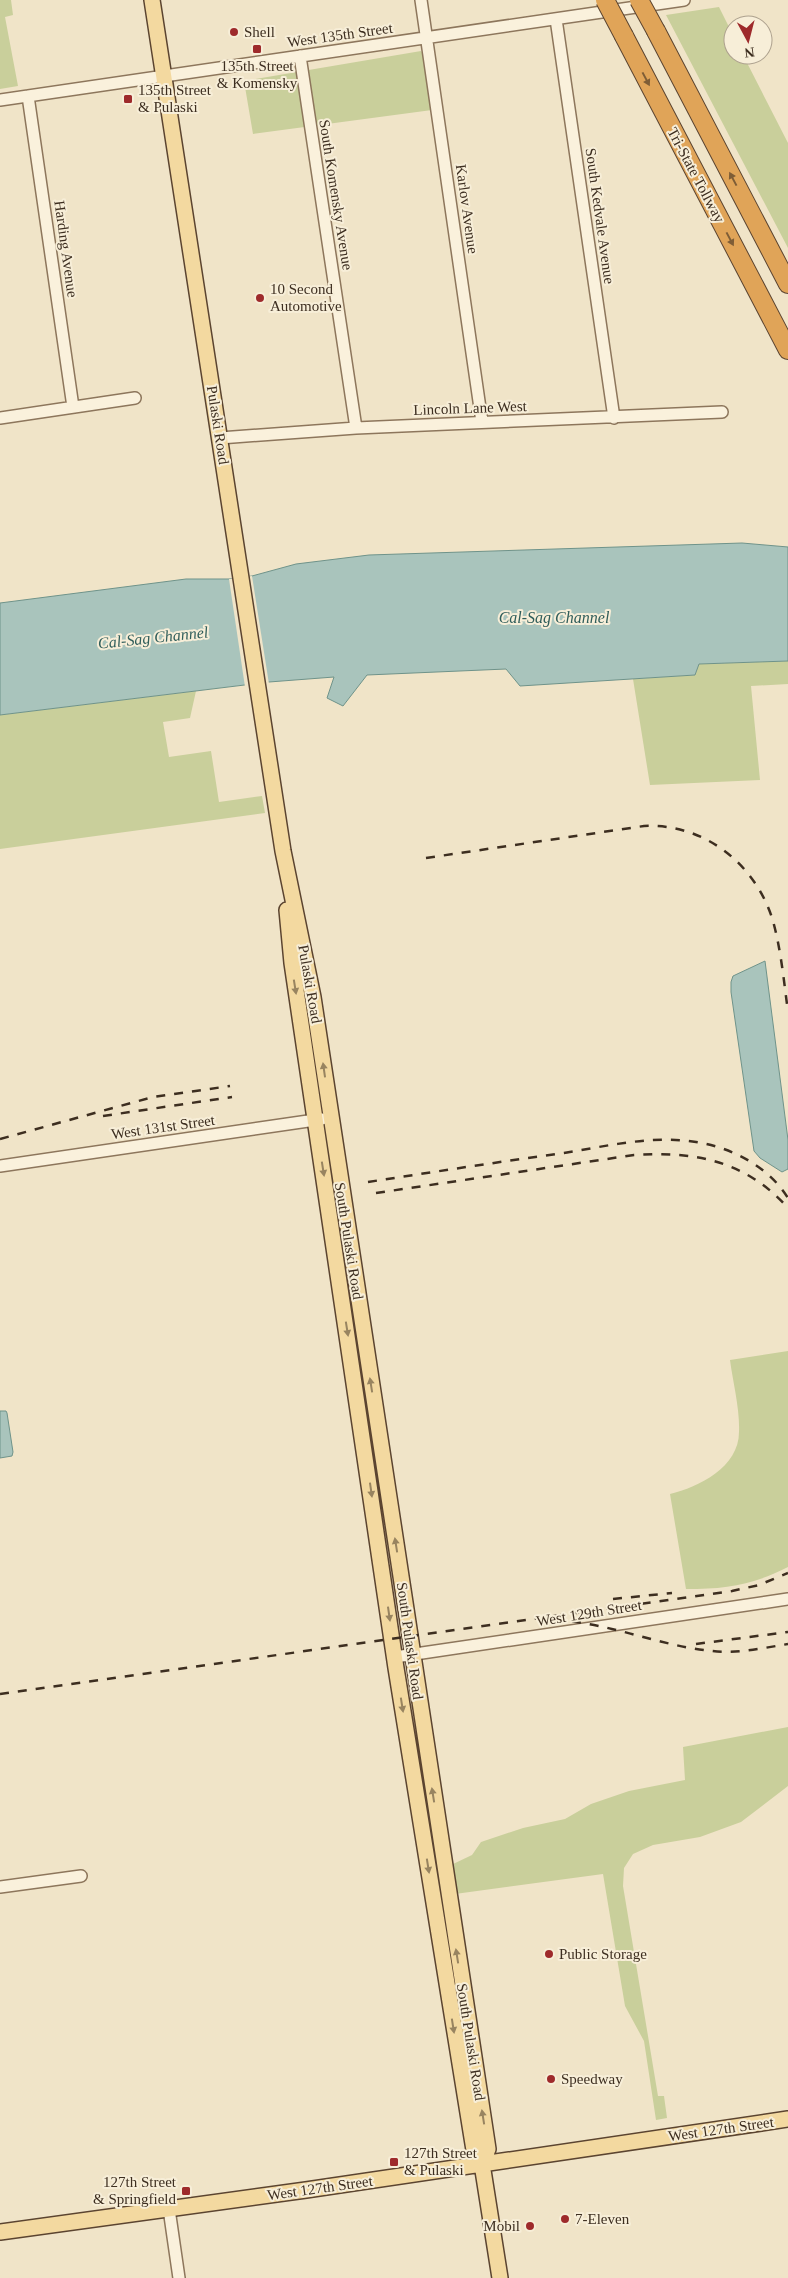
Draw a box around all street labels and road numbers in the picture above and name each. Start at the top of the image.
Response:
street label: West 135th Street [286,20,395,50]
street label: South Komensky Avenue [316,119,356,272]
street label: Tri-State Tollway [664,125,728,226]
street label: South Kedvale Avenue [583,147,618,285]
street label: Karlov Avenue [453,163,481,255]
street label: Harding Avenue [51,200,81,299]
street label: Pulaski Road [204,384,232,466]
street label: Lincoln Lane West [413,398,528,418]
street label: Pulaski Road [295,943,325,1025]
street label: West 131st Street [110,1112,217,1142]
street label: South Pulaski Road [332,1181,366,1301]
street label: South Pulaski Road [394,1581,426,1701]
street label: West 129th Street [535,1597,644,1629]
street label: South Pulaski Road [454,1982,488,2102]
street label: West 127th Street [667,2114,776,2144]
street label: West 127th Street [266,2173,375,2203]

